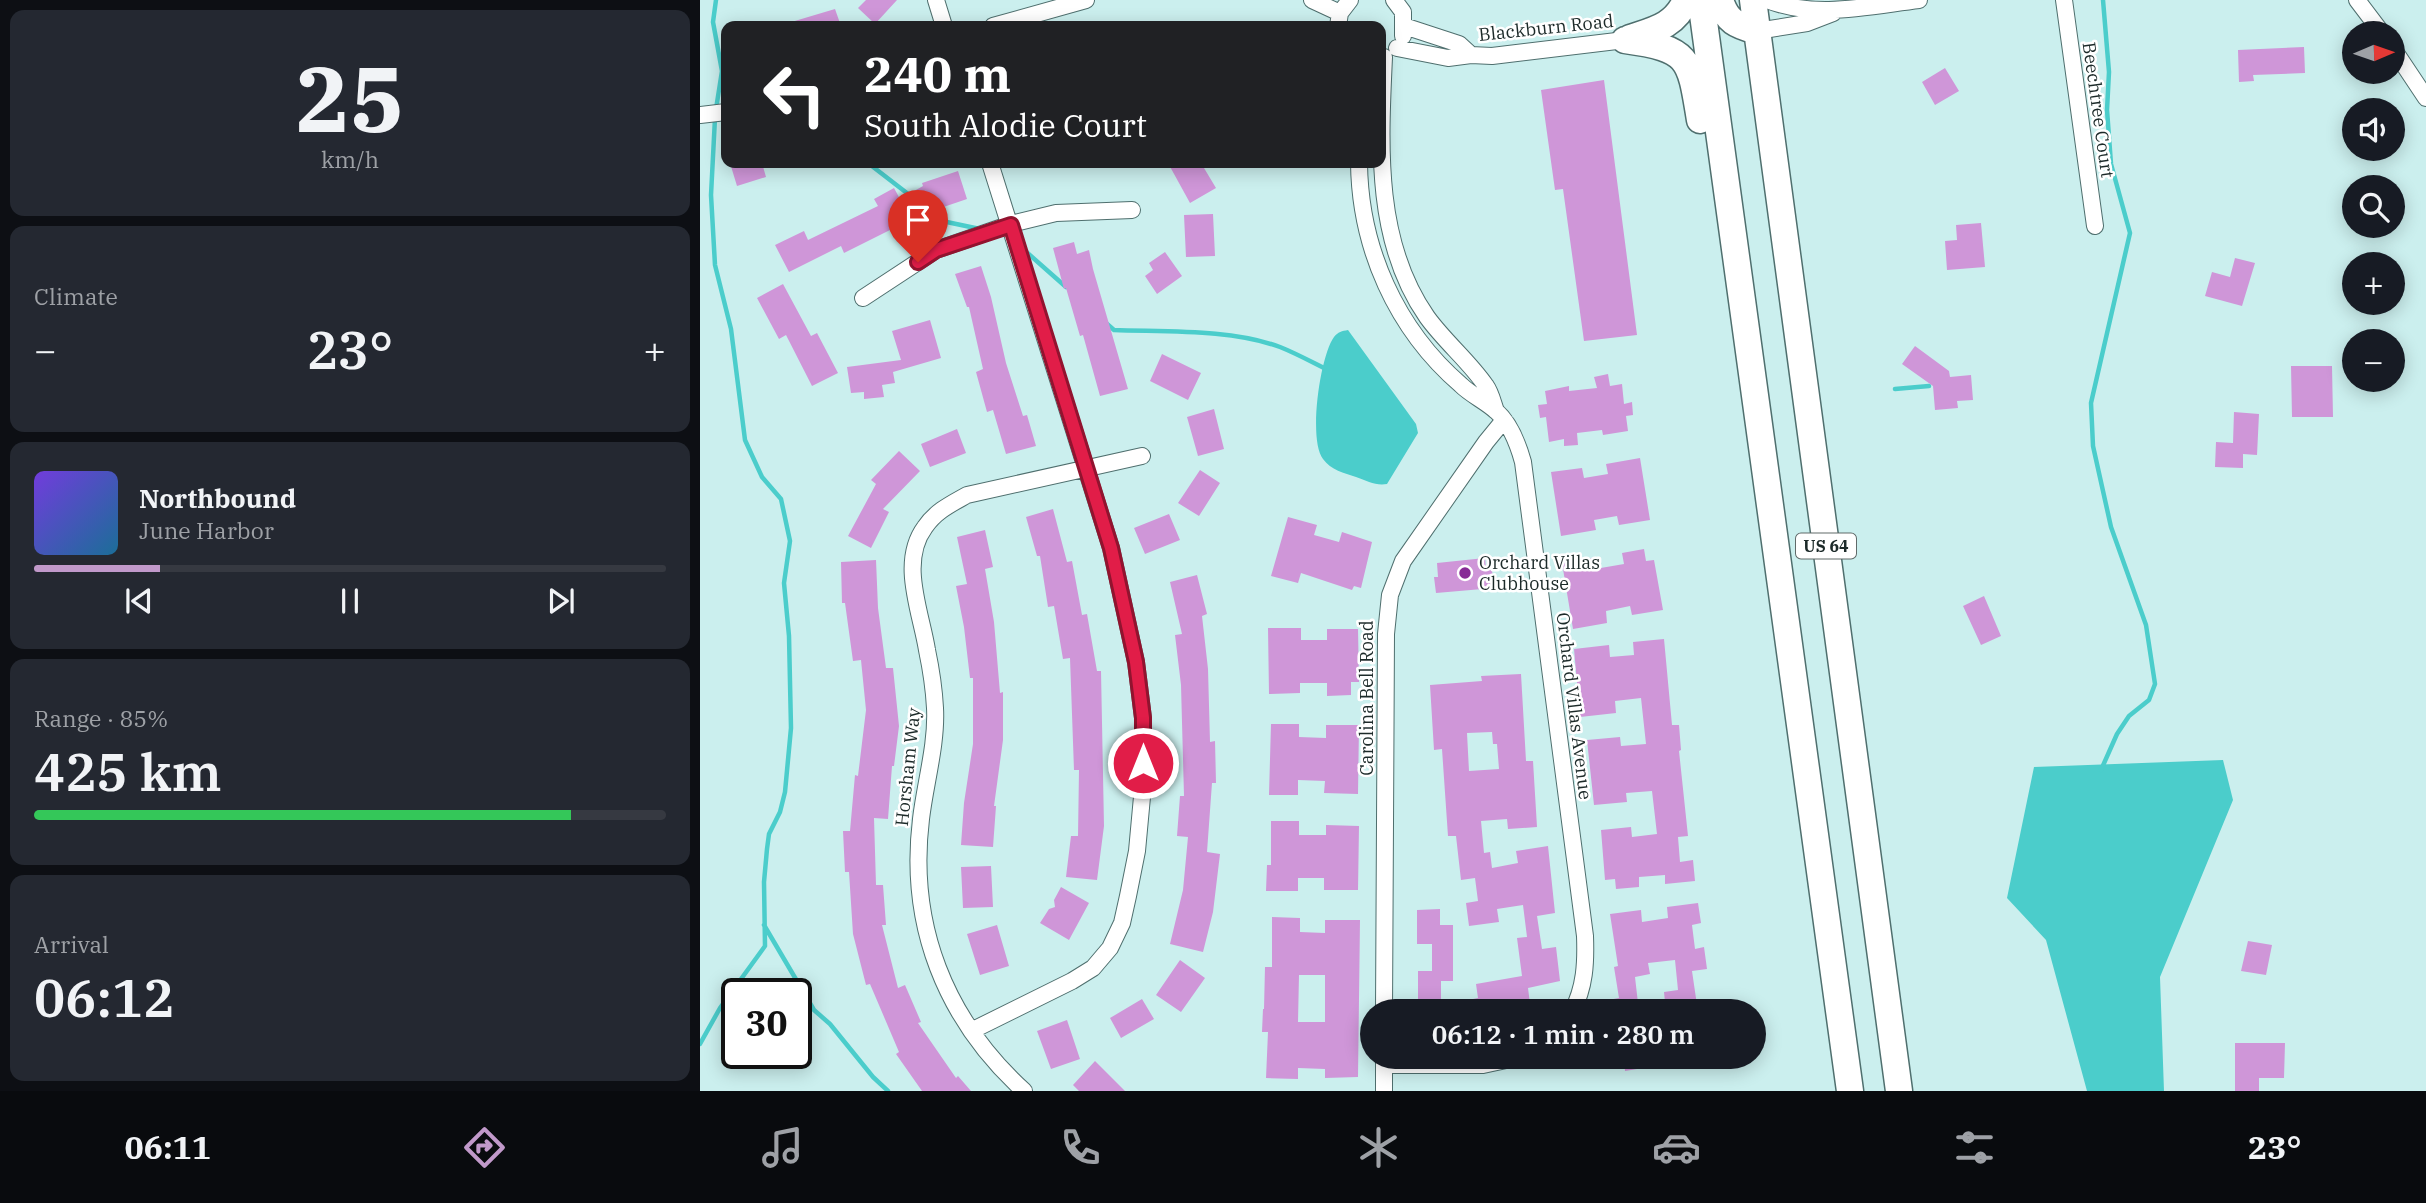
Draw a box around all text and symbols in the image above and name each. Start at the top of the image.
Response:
street label: Blackburn Road [1477,9,1615,46]
north arrow [2342,21,2404,84]
map controls [2342,21,2405,392]
text: 25 [295,39,405,157]
street label: Beechtree Court [2078,41,2119,179]
text: 240 m [864,42,1011,105]
icon: left [749,49,840,140]
button: sound [2342,98,2405,161]
text: South Alodie Court [864,104,1147,146]
text: km/h [321,144,379,174]
button: search [2342,175,2405,238]
pin [888,190,948,262]
icon: arrive [899,201,937,239]
button: + [2342,252,2405,315]
text: Climate [34,281,118,311]
text: 23° [307,316,393,383]
text: − [34,325,57,374]
text: + [643,325,666,374]
button: − [2342,329,2405,392]
text: Northbound [139,481,296,515]
text: June Harbor [139,515,274,545]
road number: US 64 [1796,534,1856,558]
place label: Orchard Villas Clubhouse [1479,551,1600,595]
marker: Orchard Villas Clubhouse [1457,565,1473,581]
icon: previous [120,582,158,620]
icon: pause [331,582,369,620]
icon: next [542,582,580,620]
street label: Orchard Villas Avenue [1552,611,1597,801]
street label: Carolina Bell Road [1355,620,1378,776]
text: Range · 85% [34,703,168,733]
street label: Horsham Way [890,706,925,827]
position arrow [1106,726,1180,800]
text: 425 km [34,738,222,805]
text: Arrival [34,929,109,959]
text: 06:12 [34,964,174,1031]
speed limit sign: 30 [721,978,812,1069]
text: 06:12 · 1 min · 280 m [1432,1017,1694,1051]
icon: directions [460,1123,509,1172]
icon: music [758,1123,807,1172]
icon: phone [1056,1123,1105,1172]
icon: climate [1354,1123,1403,1172]
icon: car [1652,1123,1701,1172]
icon: filters [1950,1123,1999,1172]
text: 06:11 [125,1126,211,1168]
text: 23° [2248,1126,2301,1168]

